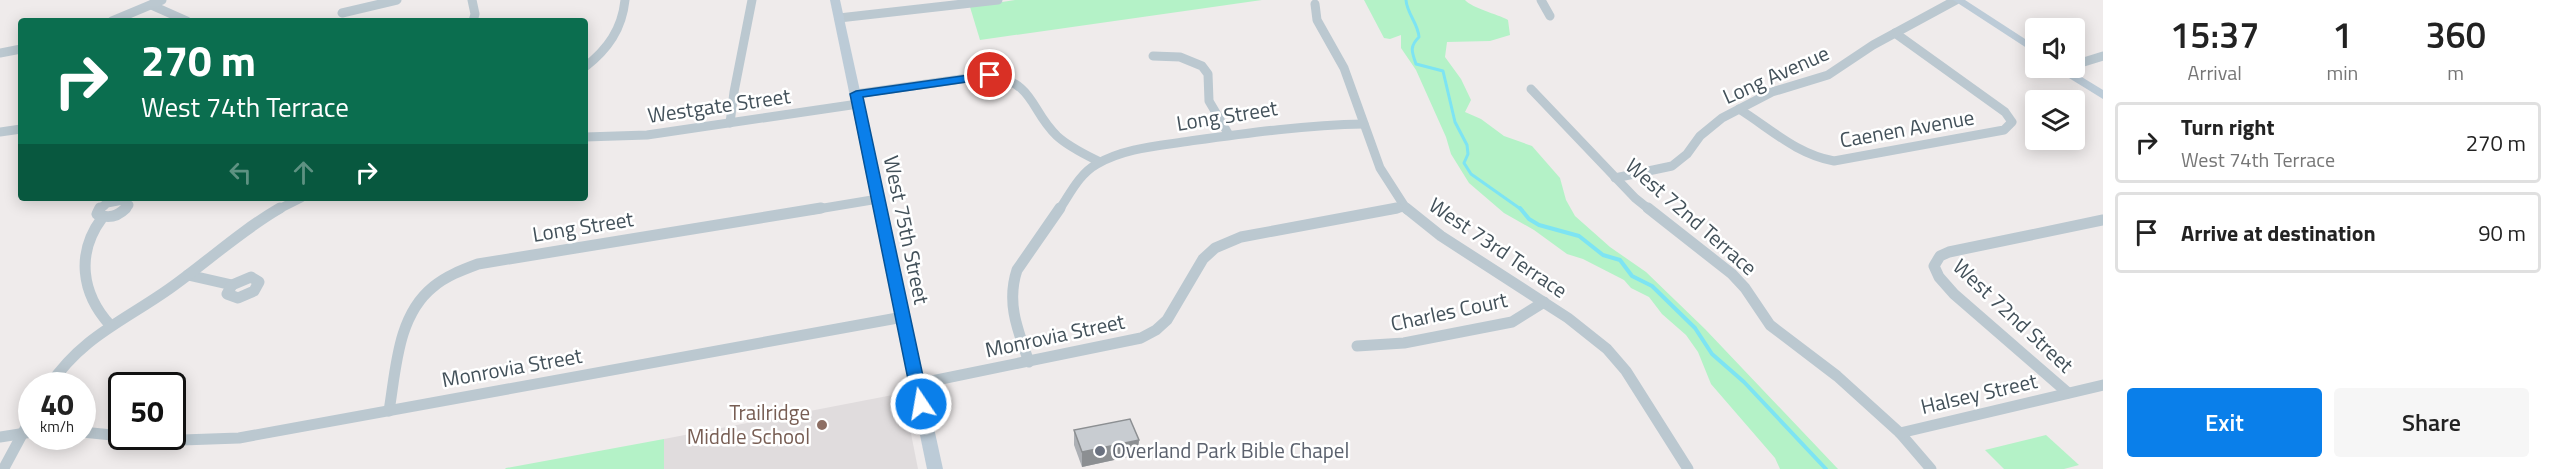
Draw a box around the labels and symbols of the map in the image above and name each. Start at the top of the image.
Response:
street label: Long Avenue [1717,36,1834,112]
pin [964,49,1015,100]
street label: Westgate Street [645,79,793,131]
street label: Long Street [1174,91,1280,139]
street label: Caenen Avenue [1837,100,1977,156]
street label: West 72nd Terrace [1619,150,1765,283]
street label: West 75th Street [876,152,939,308]
street label: West 73rd Terrace [1423,189,1574,306]
street label: Long Street [530,202,636,250]
street label: West 72nd Street [1946,251,2082,380]
street label: Charles Court [1388,283,1511,339]
street label: Monrovia Street [982,304,1128,365]
street label: Monrovia Street [439,339,585,395]
street label: Halsey Street [1917,364,2041,422]
speed limit sign: 50 [108,372,186,450]
position arrow [889,372,953,436]
place label: Trailridge Middle School [687,396,810,452]
marker: Trailridge Middle School [815,418,829,432]
place label: Overland Park Bible Chapel [1112,434,1349,466]
marker: Overland Park Bible Chapel [1093,444,1107,458]

